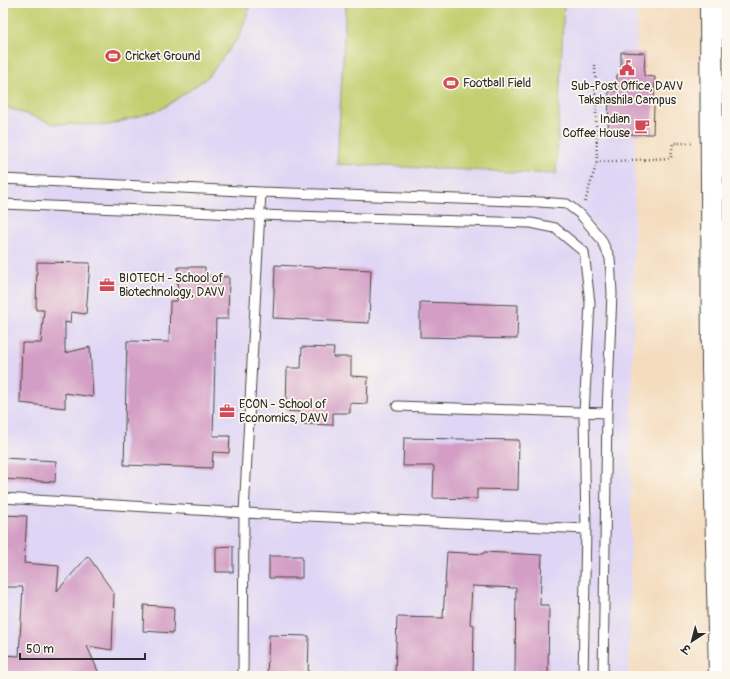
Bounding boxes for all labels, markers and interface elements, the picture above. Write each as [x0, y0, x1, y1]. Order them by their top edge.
sports icon: Cricket Ground [104, 47, 122, 65]
place label: Cricket Ground [125, 49, 201, 64]
public building icon: Sub-Post Office, DAVV Takshashila Campus [618, 59, 636, 77]
sports icon: Football Field [442, 74, 460, 92]
place label: Football Field [463, 76, 531, 91]
place label: Sub-Post Office, DAVV Takshashila Campus [571, 79, 683, 108]
place label: Indian Coffee House [563, 112, 630, 141]
cafe icon: Indian Coffee House [633, 117, 651, 135]
place label: BIOTECH - School of Biotechnology, DAVV [119, 271, 225, 300]
office icon: BIOTECH - School of Biotechnology, DAVV [98, 276, 116, 294]
place label: ECON - School of Economics, DAVV [239, 397, 328, 426]
office icon: ECON - School of Economics, DAVV [218, 402, 236, 420]
north arrow [672, 621, 712, 661]
scale bar [20, 635, 145, 661]
text: उ [678, 640, 694, 657]
text: 50 m [26, 642, 54, 657]

